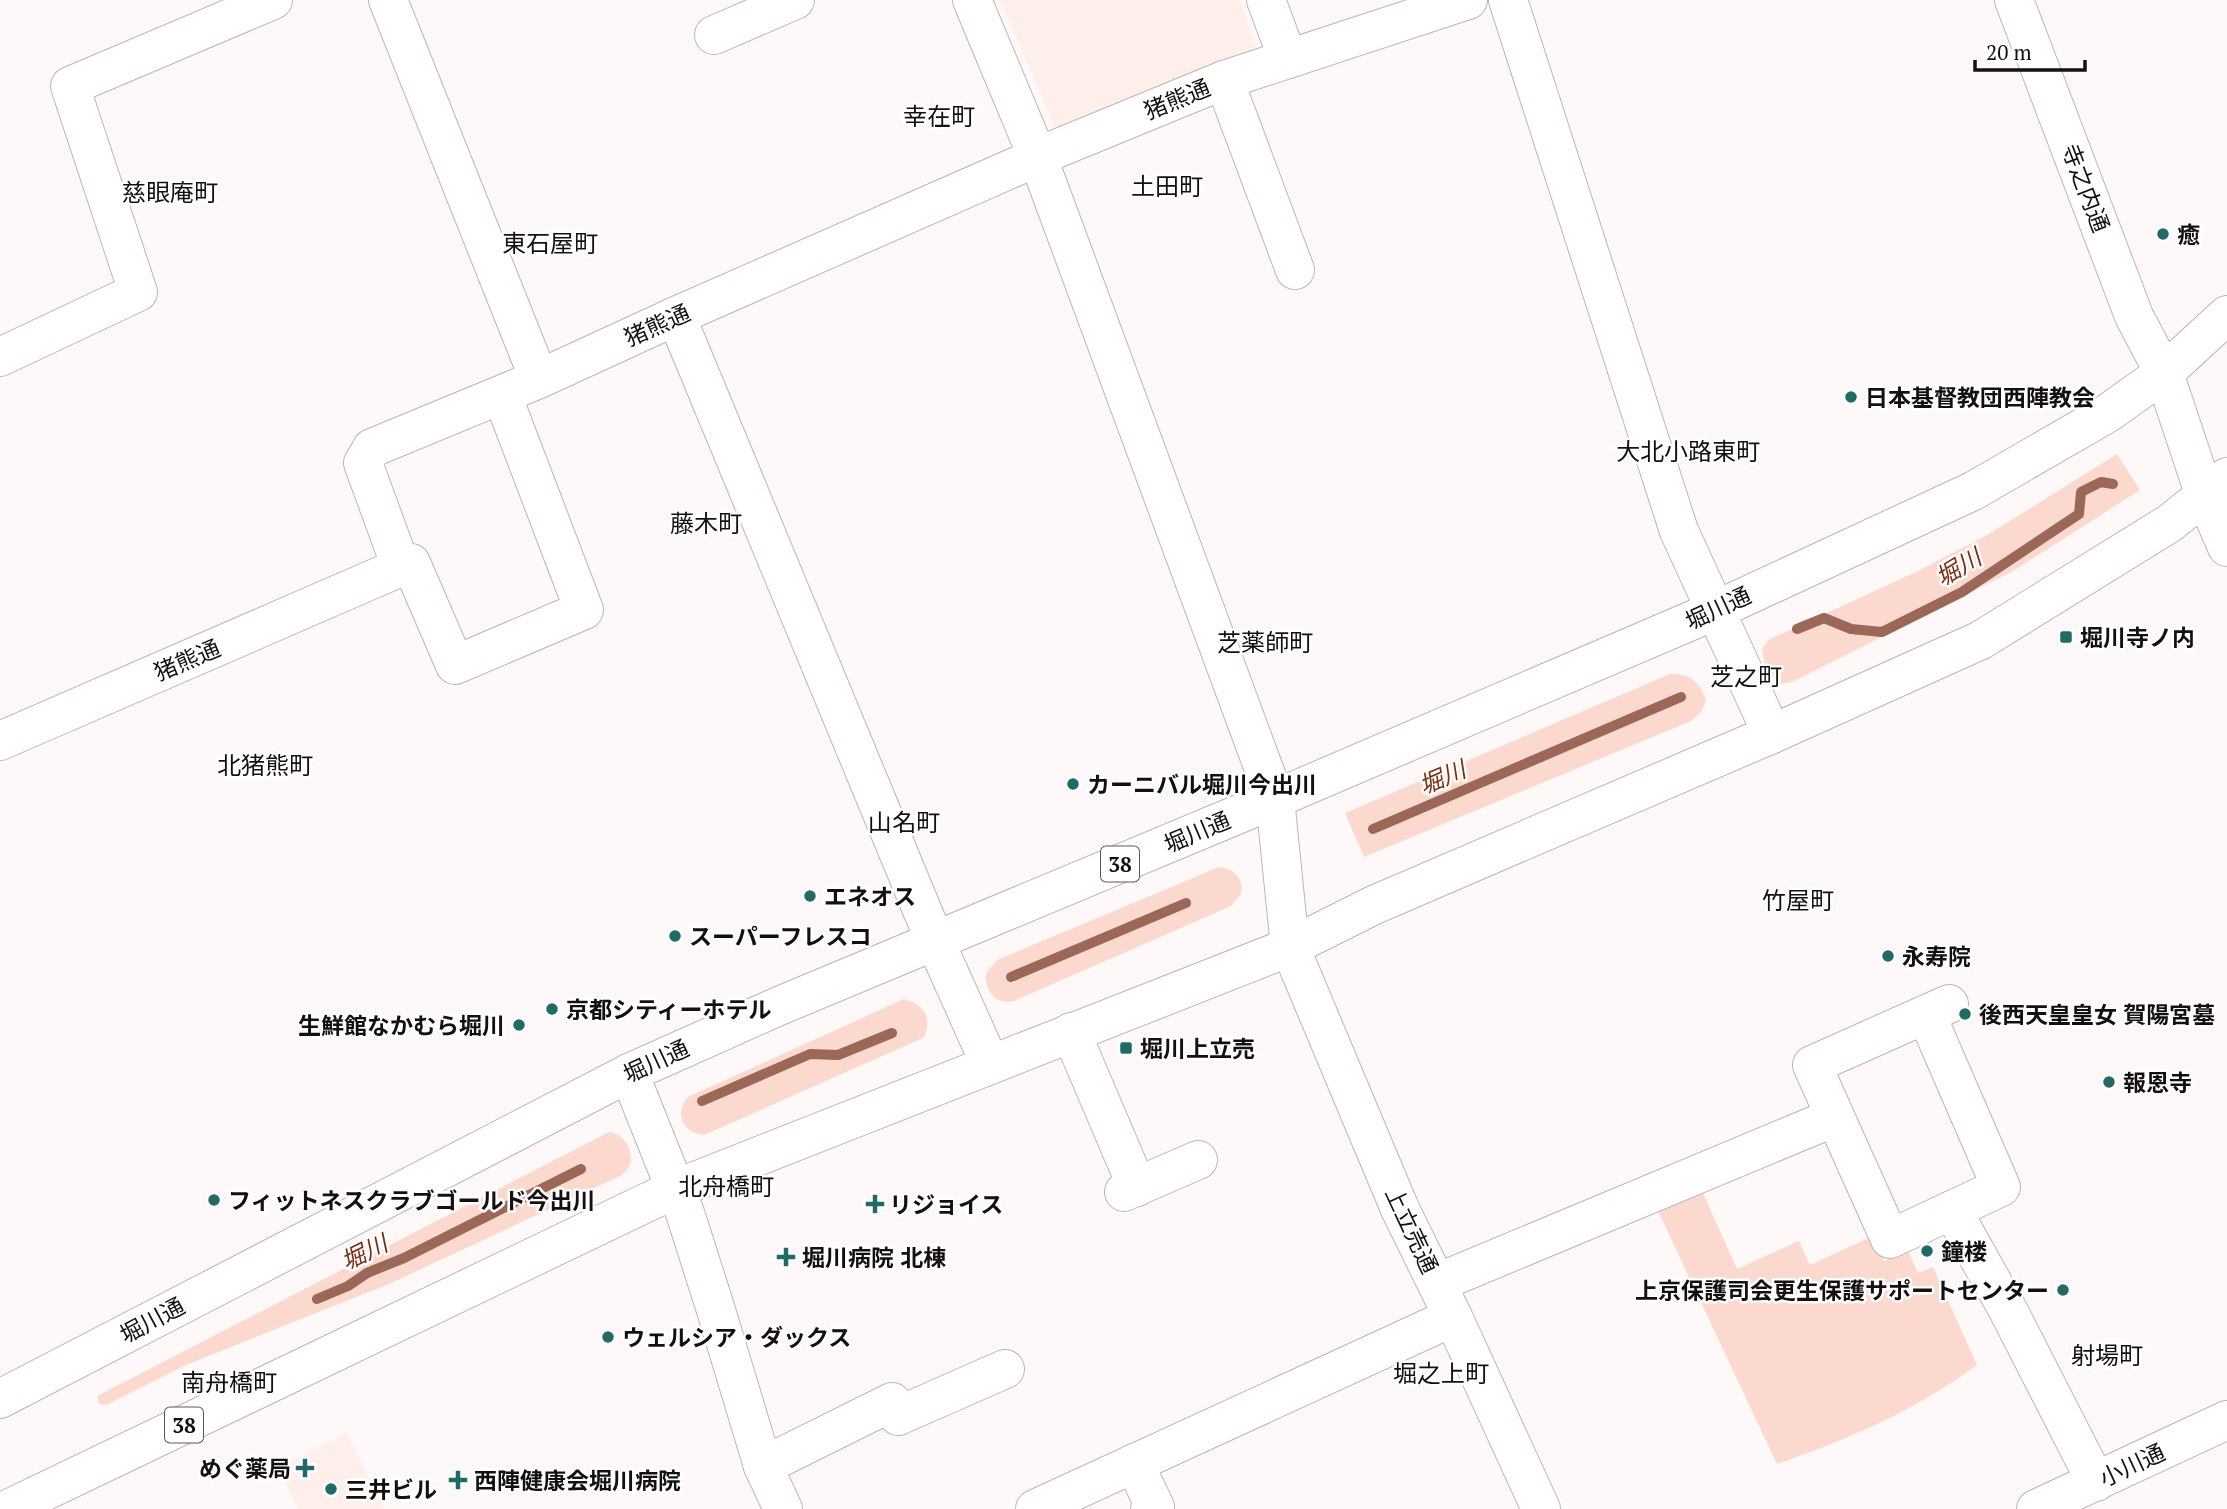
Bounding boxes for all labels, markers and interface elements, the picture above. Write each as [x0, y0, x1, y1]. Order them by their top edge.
scale bar [1975, 28, 2085, 72]
text: 20 m [1986, 38, 2032, 66]
street label: 猪熊通 [1139, 72, 1215, 126]
district label: 幸在町 [903, 100, 975, 132]
street label: 寺之内通 [2055, 140, 2117, 236]
district label: 土田町 [1131, 170, 1203, 202]
district label: 慈眼庵町 [122, 176, 218, 208]
place label: 癒 [2177, 219, 2200, 250]
marker: 癒 [2155, 226, 2171, 242]
district label: 東石屋町 [502, 227, 598, 259]
street label: 猪熊通 [619, 297, 695, 353]
place label: 日本基督教団西陣教会 [1865, 382, 2095, 413]
marker: 日本基督教団西陣教会 [1843, 389, 1859, 405]
district label: 大北小路東町 [1616, 435, 1760, 467]
district label: 藤木町 [670, 507, 742, 539]
water label: 堀川 [1929, 539, 1989, 593]
street label: 堀川通 [1680, 579, 1756, 637]
place label: 堀川寺ノ内 [2080, 622, 2195, 653]
district label: 芝薬師町 [1217, 626, 1313, 658]
marker: 堀川寺ノ内 [2058, 629, 2074, 645]
street label: 猪熊通 [149, 632, 225, 688]
district label: 芝之町 [1710, 660, 1782, 692]
district label: 北猪熊町 [217, 749, 313, 781]
water label: 堀川 [1414, 752, 1473, 801]
place label: カーニバル堀川今出川 [1087, 769, 1317, 800]
marker: カーニバル堀川今出川 [1065, 776, 1081, 792]
street label: 堀川通 [1159, 804, 1235, 860]
district label: 山名町 [868, 806, 940, 838]
road number: 38 [1101, 846, 1139, 882]
place label: エネオス [824, 881, 916, 912]
district label: 竹屋町 [1762, 884, 1834, 916]
marker: エネオス [802, 888, 818, 904]
place label: スーパーフレスコ [689, 921, 871, 952]
marker: スーパーフレスコ [667, 928, 683, 944]
place label: 永寿院 [1902, 941, 1971, 972]
marker: 永寿院 [1880, 948, 1896, 964]
place label: 京都シティーホテル [566, 994, 772, 1025]
place label: 後西天皇皇女 賀陽宮墓 [1979, 999, 2215, 1030]
marker: 京都シティーホテル [544, 1001, 560, 1017]
marker: 後西天皇皇女 賀陽宮墓 [1957, 1006, 1973, 1022]
place label: 生鮮館なかむら堀川 [298, 1010, 505, 1041]
marker: 生鮮館なかむら堀川 [511, 1017, 527, 1033]
street label: 堀川通 [618, 1032, 694, 1090]
place label: 堀川上立売 [1140, 1033, 1255, 1064]
marker: 堀川上立売 [1118, 1040, 1134, 1056]
place label: 報恩寺 [2123, 1067, 2192, 1098]
marker: 報恩寺 [2101, 1074, 2117, 1090]
district label: 北舟橋町 [678, 1170, 774, 1202]
street label: 上立売通 [1379, 1182, 1445, 1278]
place label: フィットネスクラブゴールド今出川 [228, 1185, 596, 1216]
place label: リジョイス [889, 1189, 1003, 1220]
marker: フィットネスクラブゴールド今出川 [206, 1192, 222, 1208]
marker: リジョイス [867, 1196, 883, 1212]
water label: 堀川 [335, 1226, 395, 1277]
place label: 鐘楼 [1941, 1236, 1987, 1267]
place label: 堀川病院 北棟 [802, 1242, 946, 1273]
marker: 鐘楼 [1919, 1243, 1935, 1259]
marker: 堀川病院 北棟 [776, 1247, 796, 1267]
place label: 上京保護司会更生保護サポートセンター [1635, 1275, 2049, 1306]
marker: 上京保護司会更生保護サポートセンター [2055, 1282, 2071, 1298]
street label: 堀川通 [114, 1290, 190, 1350]
place label: ウェルシア・ダックス [622, 1322, 851, 1353]
marker: ウェルシア・ダックス [600, 1329, 616, 1345]
district label: 射場町 [2071, 1339, 2143, 1371]
district label: 堀之上町 [1393, 1357, 1489, 1389]
district label: 南舟橋町 [181, 1366, 277, 1398]
road number: 38 [165, 1408, 203, 1442]
street label: 小川通 [2094, 1436, 2170, 1494]
place label: めぐ薬局 [199, 1453, 291, 1484]
marker: めぐ薬局 [297, 1460, 313, 1476]
place label: 西陣健康会堀川病院 [474, 1465, 681, 1496]
marker: 西陣健康会堀川病院 [448, 1470, 468, 1490]
place label: 三井ビル [345, 1474, 437, 1505]
marker: 三井ビル [323, 1481, 339, 1497]

